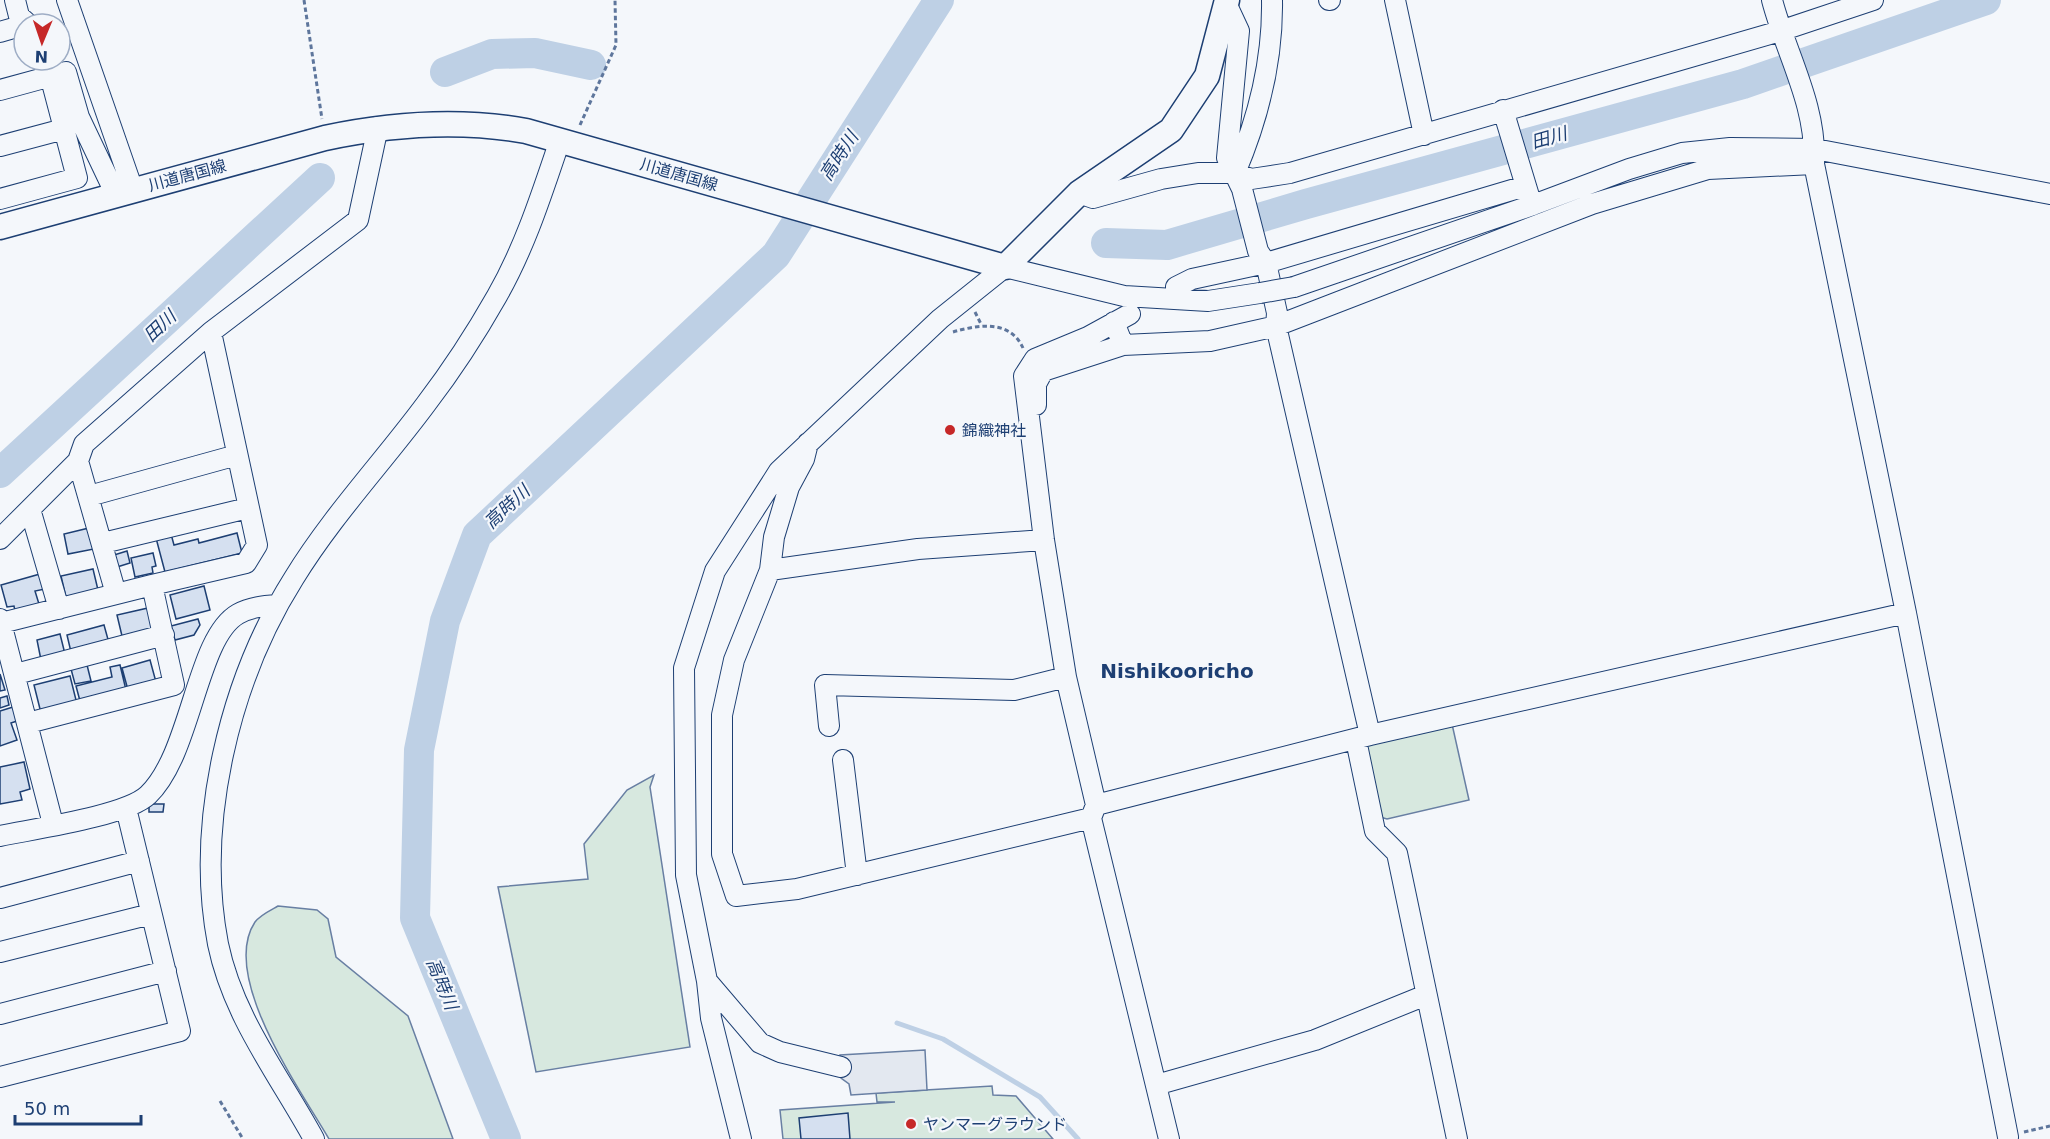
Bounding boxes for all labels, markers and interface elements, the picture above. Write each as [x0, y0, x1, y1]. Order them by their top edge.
north arrow [12, 12, 72, 72]
text: N [34, 47, 49, 66]
water label: 田川 [1529, 122, 1571, 153]
water label: 高時川 [815, 126, 863, 184]
street label: 川道唐国線 [638, 154, 720, 195]
street label: 川道唐国線 [146, 156, 228, 195]
water label: 田川 [139, 304, 181, 346]
place label: 錦織神社 [962, 421, 1026, 440]
marker: 錦織神社 [943, 423, 957, 437]
water label: 高時川 [480, 479, 535, 533]
district label: Nishikooricho [1100, 659, 1254, 683]
water label: 高時川 [423, 955, 463, 1015]
scale bar [15, 1088, 141, 1126]
text: 50 m [24, 1098, 70, 1119]
place label: ヤンマーグラウンド [923, 1115, 1067, 1134]
marker: ヤンマーグラウンド [904, 1117, 918, 1131]

